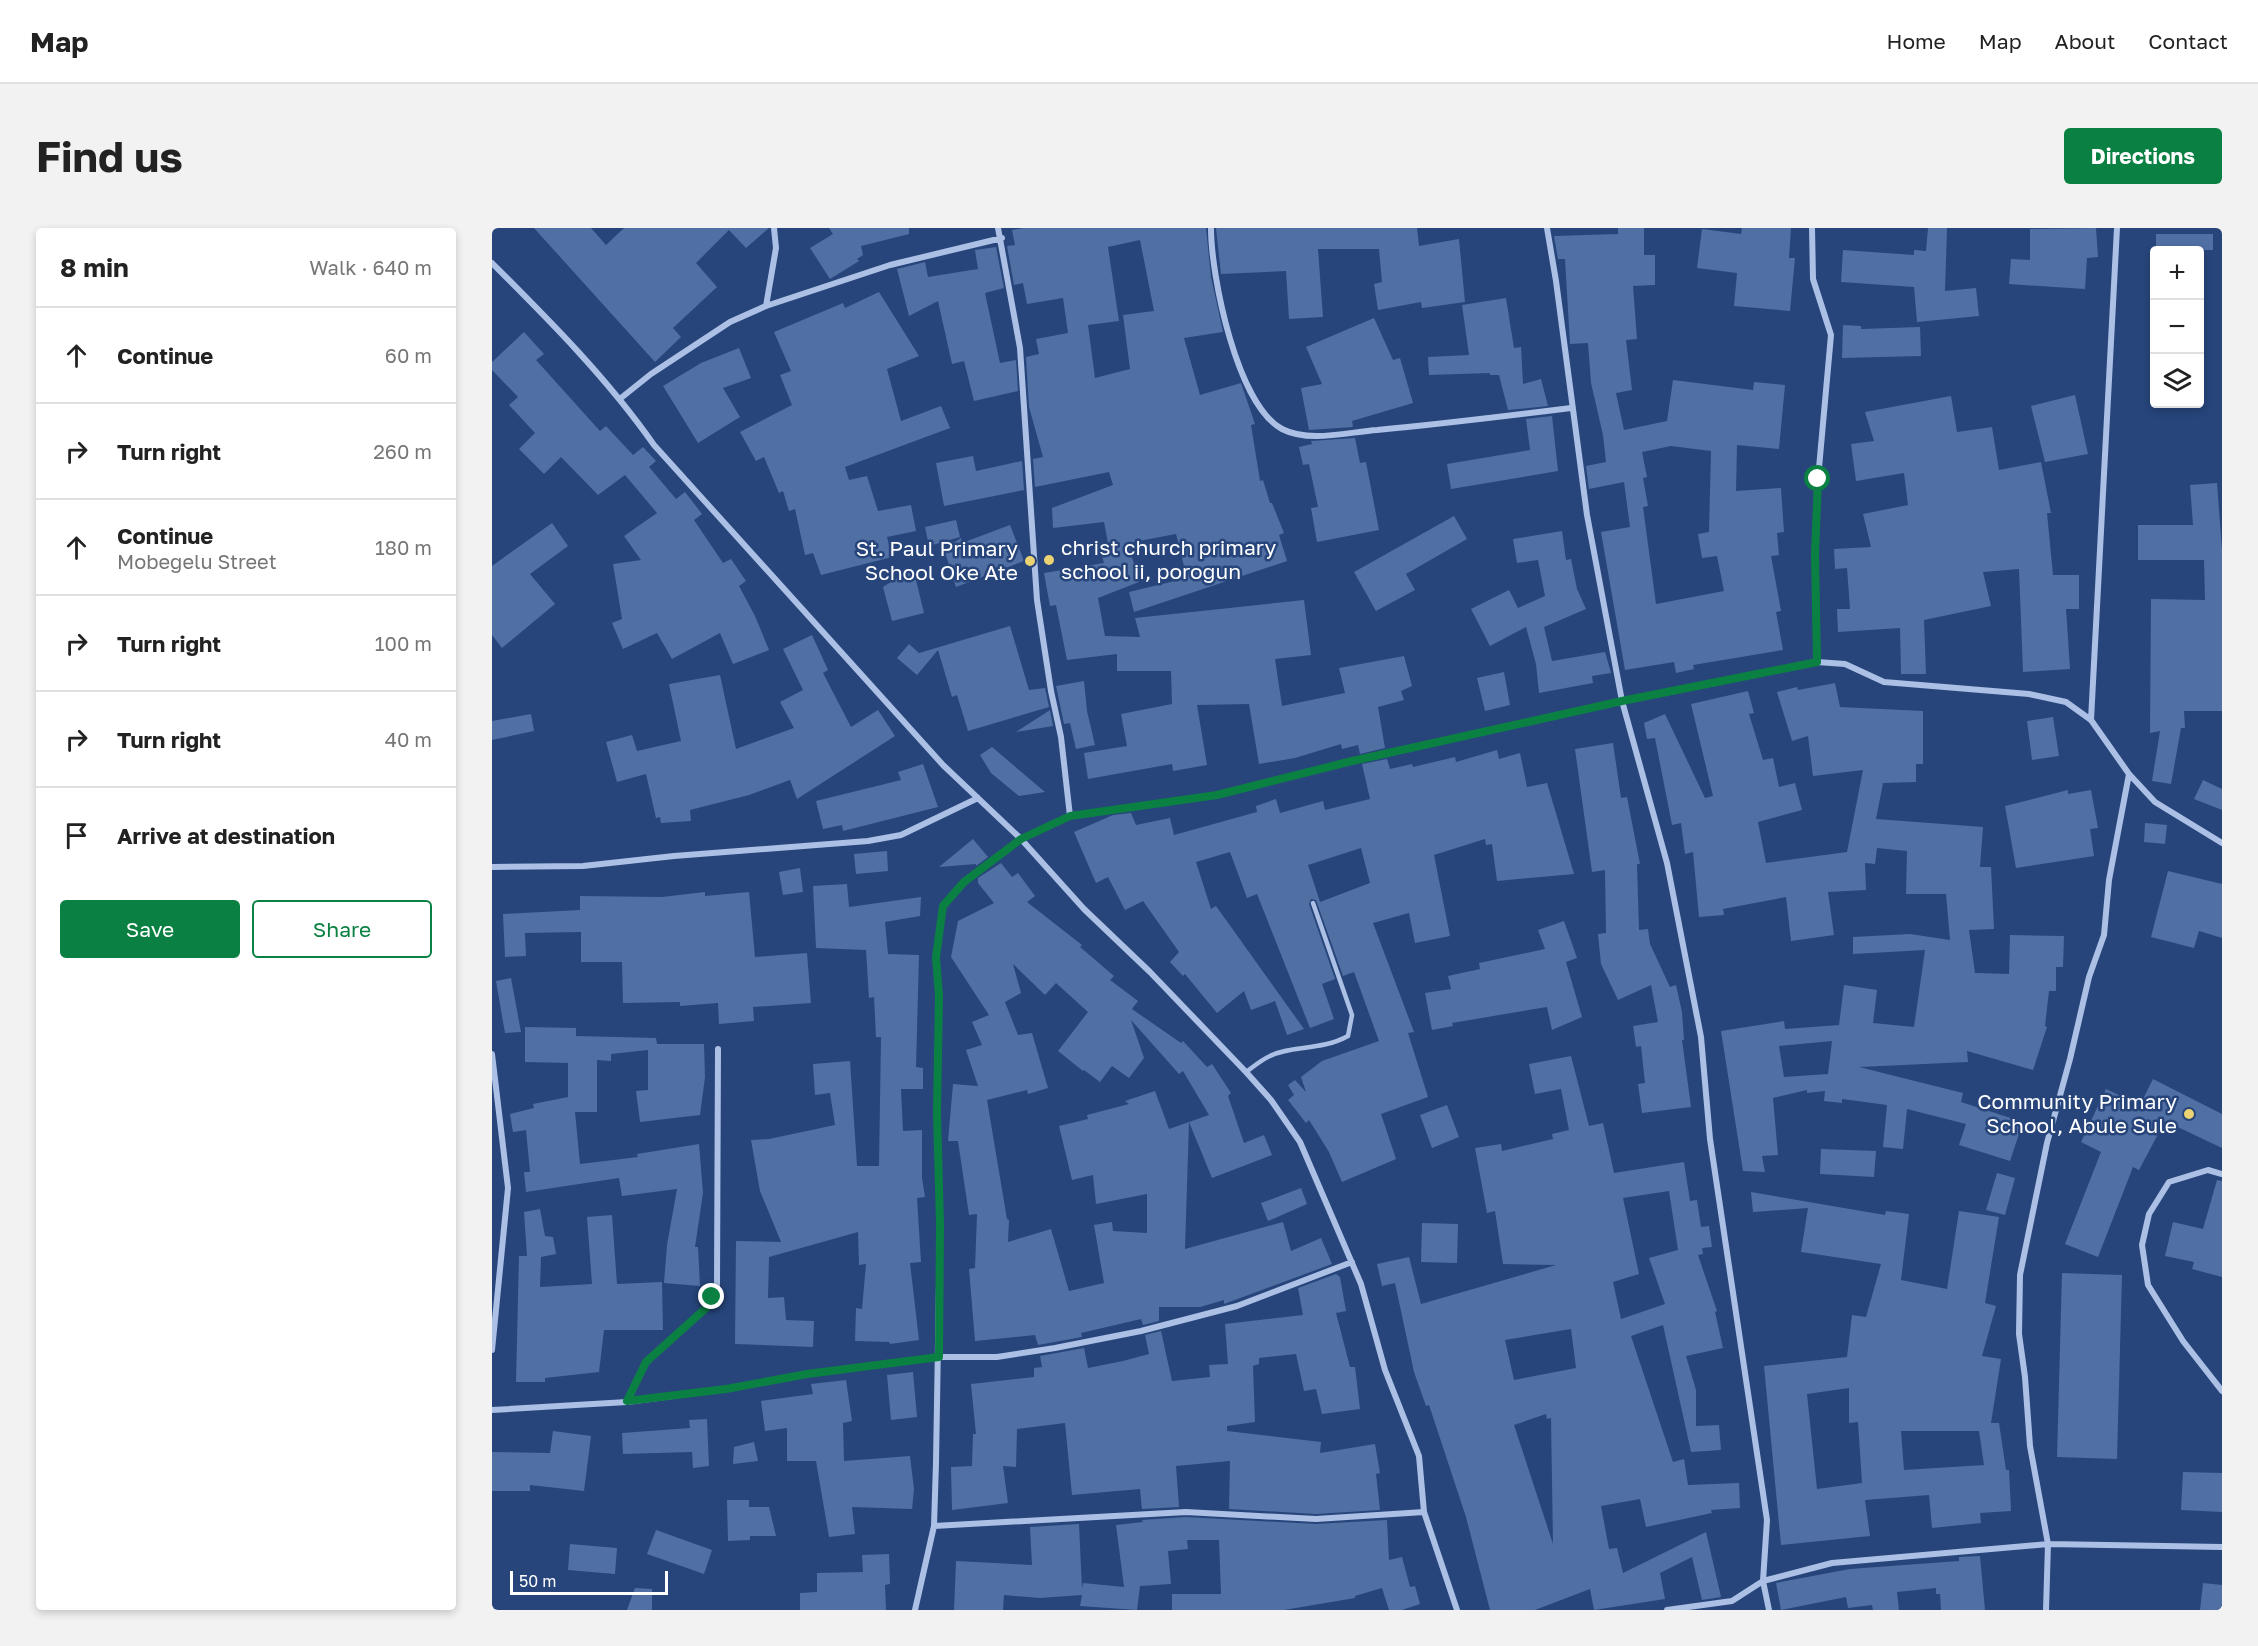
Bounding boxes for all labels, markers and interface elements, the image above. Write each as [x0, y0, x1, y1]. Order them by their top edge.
text: Map [30, 25, 88, 58]
text: Home [1886, 28, 1946, 54]
text: Map [1979, 28, 2022, 54]
text: About [2055, 28, 2115, 54]
text: Contact [2148, 28, 2228, 54]
button: Directions [2064, 128, 2222, 184]
text: Find us [36, 131, 183, 181]
map controls [2150, 246, 2204, 408]
button: + [2150, 246, 2204, 300]
text: 8 min [60, 252, 129, 283]
text: Walk · 640 m [309, 255, 432, 279]
button: − [2150, 300, 2204, 354]
icon: ahead [60, 339, 93, 372]
text: Continue [117, 342, 213, 369]
text: 60 m [385, 343, 432, 367]
button: layers [2150, 354, 2204, 408]
icon: right [60, 435, 93, 468]
text: Turn right [117, 438, 221, 465]
text: 260 m [373, 439, 432, 463]
route start [1804, 465, 1830, 491]
text: Continue [117, 522, 213, 549]
icon: ahead [60, 531, 93, 564]
place label: christ church primary school ii, porogun [1061, 534, 1277, 584]
text: 180 m [375, 535, 432, 559]
place label: St. Paul Primary School Oke Ate [856, 535, 1018, 585]
text: Mobegelu Street [117, 549, 277, 573]
marker: christ church primary school ii, porogun [1042, 553, 1056, 567]
marker: St. Paul Primary School Oke Ate [1023, 554, 1037, 568]
icon: right [60, 627, 93, 660]
text: Turn right [117, 630, 221, 657]
text: 100 m [375, 631, 432, 655]
icon: right [60, 723, 93, 756]
text: Turn right [117, 726, 221, 753]
text: 40 m [385, 727, 432, 751]
icon: arrive [60, 819, 93, 852]
text: Arrive at destination [117, 822, 335, 849]
button: Save [60, 900, 240, 958]
button: Share [252, 900, 432, 958]
place label: Community Primary School, Abule Sule [1977, 1088, 2177, 1138]
marker: Community Primary School, Abule Sule [2182, 1107, 2196, 1121]
route end [698, 1283, 724, 1309]
scale bar [510, 1568, 668, 1596]
text: 50 m [519, 1571, 556, 1591]

